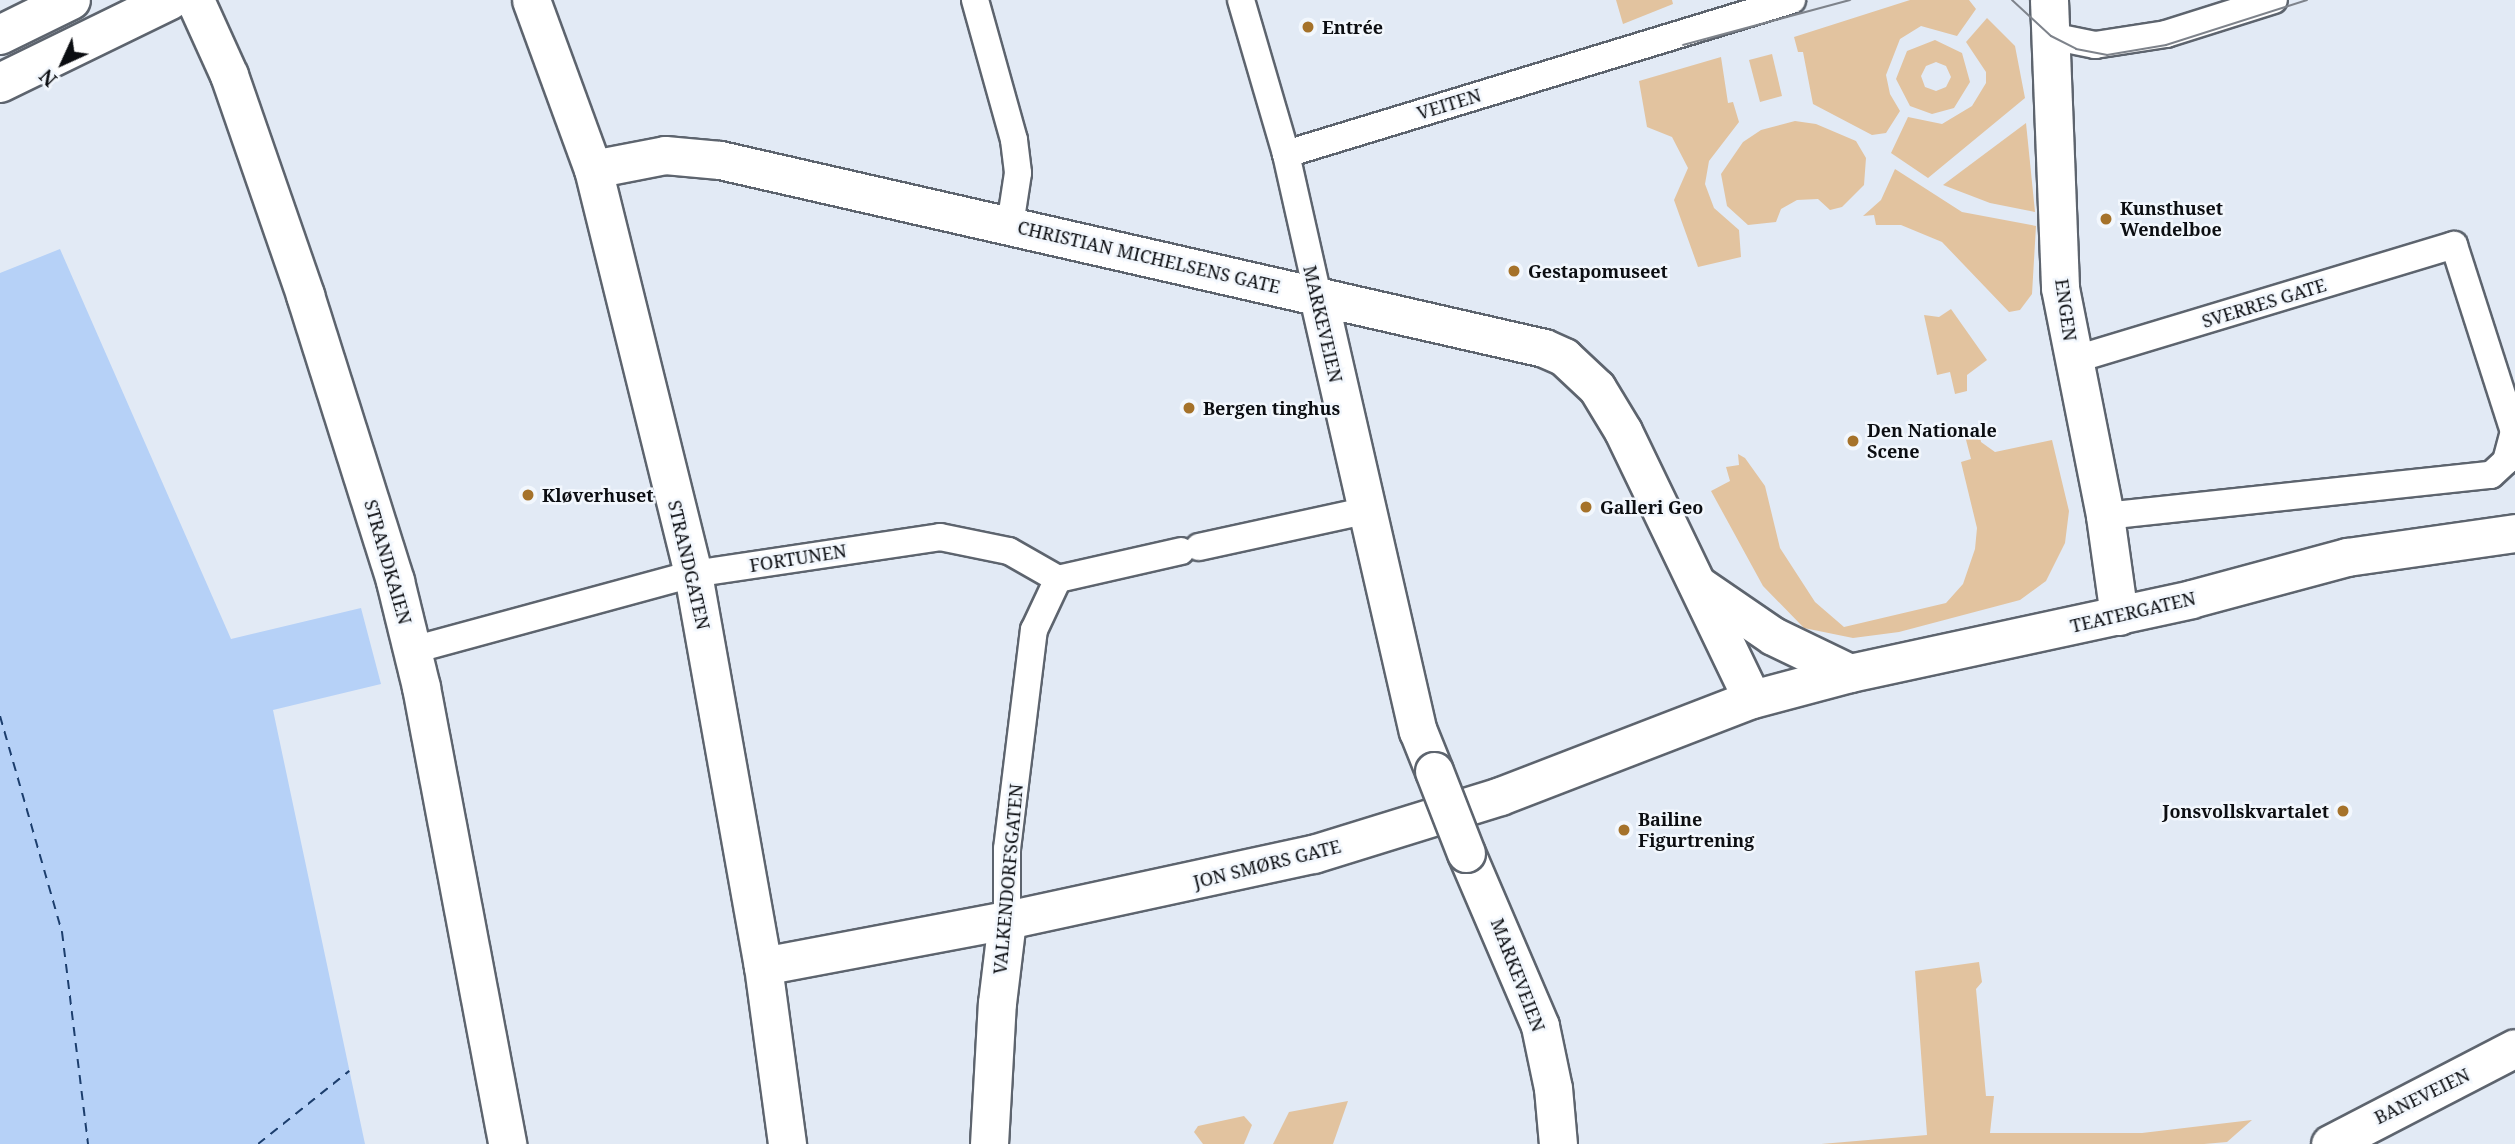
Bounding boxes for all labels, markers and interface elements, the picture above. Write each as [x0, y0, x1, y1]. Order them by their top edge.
place label: Entrée [1322, 16, 1383, 38]
marker: Entrée [1300, 19, 1316, 35]
north arrow [28, 28, 98, 98]
text: N [34, 63, 63, 92]
street label: VEITEN [1414, 84, 1484, 124]
place label: Kunsthuset Wendelboe [2120, 198, 2223, 241]
marker: Kunsthuset Wendelboe [2098, 211, 2114, 227]
street label: CHRISTIAN MICHELSENS GATE [1015, 216, 1283, 298]
place label: Gestapomuseet [1528, 260, 1668, 282]
street label: MARKEVEIEN [1299, 263, 1347, 385]
marker: Gestapomuseet [1506, 263, 1522, 279]
street label: SVERRES GATE [2199, 274, 2329, 332]
street label: ENGEN [2051, 277, 2081, 343]
place label: Bergen tinghus [1203, 397, 1340, 419]
marker: Bergen tinghus [1181, 400, 1197, 416]
place label: Den Nationale Scene [1867, 420, 1997, 462]
marker: Den Nationale Scene [1845, 433, 1861, 449]
place label: Kløverhuset [542, 484, 653, 506]
marker: Kløverhuset [520, 487, 536, 503]
place label: Galleri Geo [1600, 496, 1703, 518]
street label: STRANDKAIEN [360, 497, 416, 627]
street label: STRANDGATEN [664, 498, 714, 632]
marker: Galleri Geo [1578, 499, 1594, 515]
street label: FORTUNEN [748, 540, 848, 576]
street label: TEATERGATEN [2068, 587, 2198, 637]
street label: VALKENDORFSGATEN [989, 783, 1027, 975]
place label: Jonsvollskvartalet [2162, 800, 2329, 822]
marker: Jonsvollskvartalet [2335, 803, 2351, 819]
place label: Bailine Figurtrening [1638, 809, 1754, 852]
marker: Bailine Figurtrening [1616, 822, 1632, 838]
street label: JON SMØRS GATE [1191, 835, 1343, 893]
street label: MARKEVEIEN [1486, 915, 1550, 1035]
street label: BANEVEIEN [2371, 1064, 2473, 1128]

